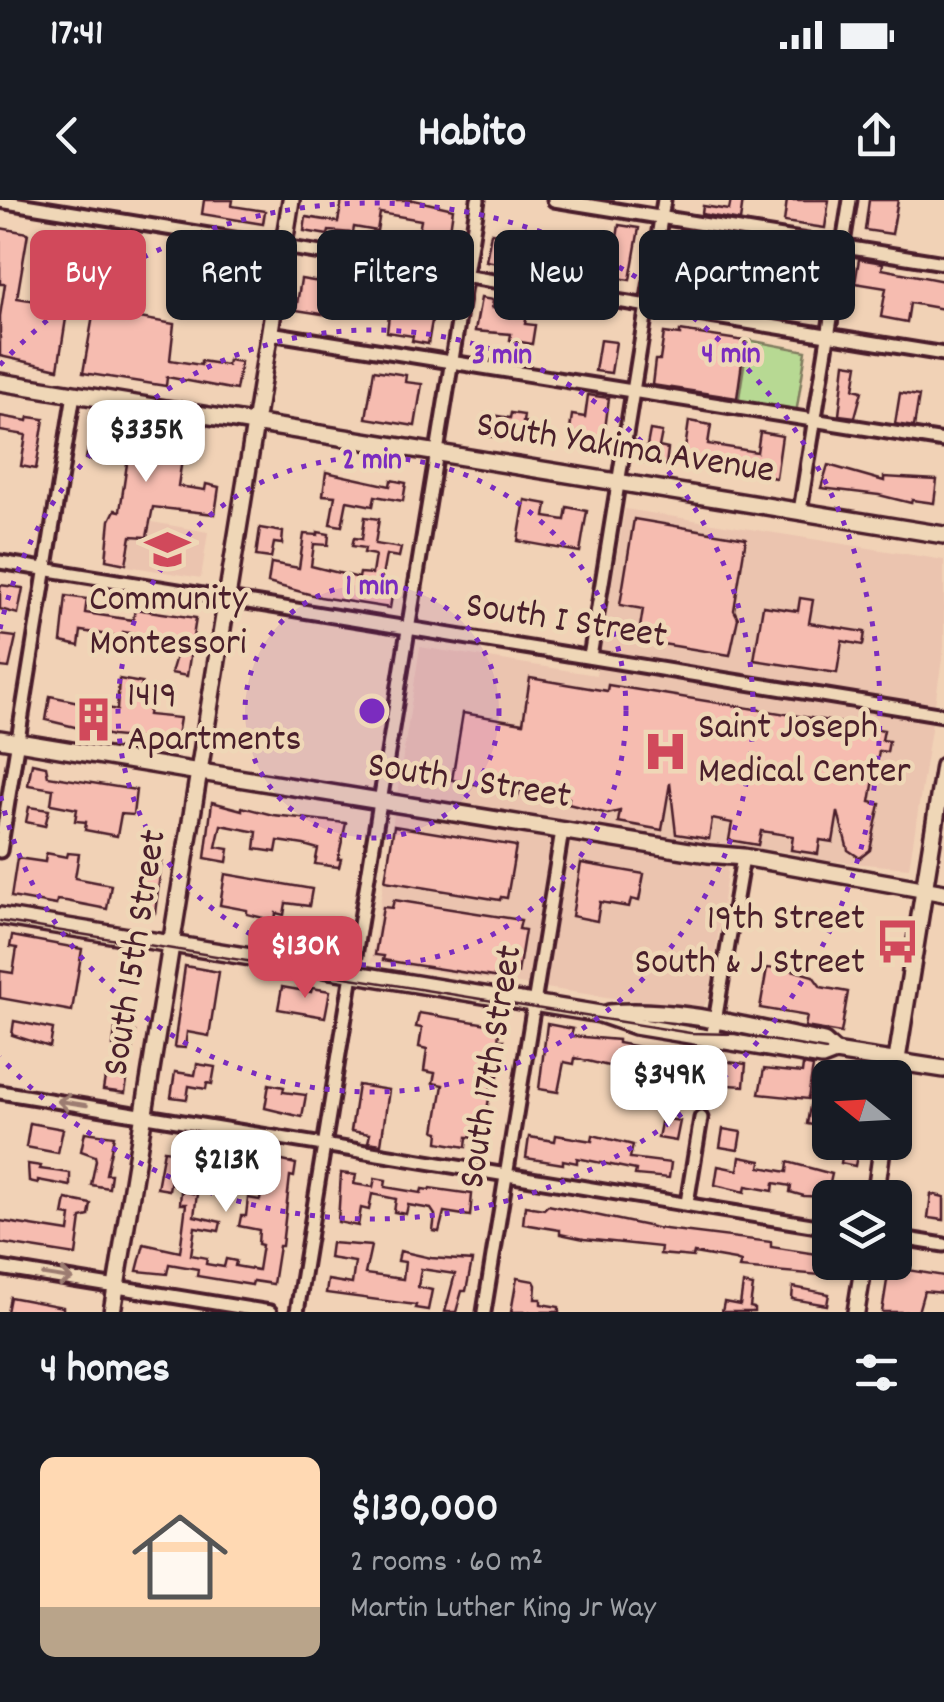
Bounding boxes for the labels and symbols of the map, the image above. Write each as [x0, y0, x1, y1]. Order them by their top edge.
text: 4 min [701, 335, 761, 378]
text: 3 min [472, 336, 532, 379]
street label: South Yakima Avenue [472, 399, 778, 501]
pin: $335K [76, 400, 216, 485]
text: 2 min [342, 441, 402, 484]
school or university icon: Community Montessori [144, 525, 192, 573]
text: 1 min [345, 567, 399, 610]
place label: Community Montessori [89, 574, 248, 673]
street label: South I Street [461, 580, 671, 666]
place label: 1419 Apartments [127, 670, 302, 769]
centre of rings [354, 693, 390, 729]
building icon: 1419 Apartments [70, 695, 118, 743]
place label: Saint Joseph Medical Center [698, 702, 911, 801]
hospital icon: Saint Joseph Medical Center [641, 727, 689, 775]
street label: South J Street [363, 740, 575, 826]
street label: South 15th Street [90, 826, 184, 1080]
place label: 19th Street South & J Street [635, 893, 865, 992]
pin: $130K [235, 916, 375, 1001]
bus stop icon: 19th Street South & J Street [874, 918, 922, 966]
street label: South 17th Street [447, 941, 539, 1193]
pin: $349K [599, 1045, 739, 1130]
north arrow [812, 1060, 912, 1160]
one-way arrow [56, 1094, 89, 1112]
pin: $213K [156, 1130, 296, 1215]
one-way arrow [41, 1269, 74, 1287]

